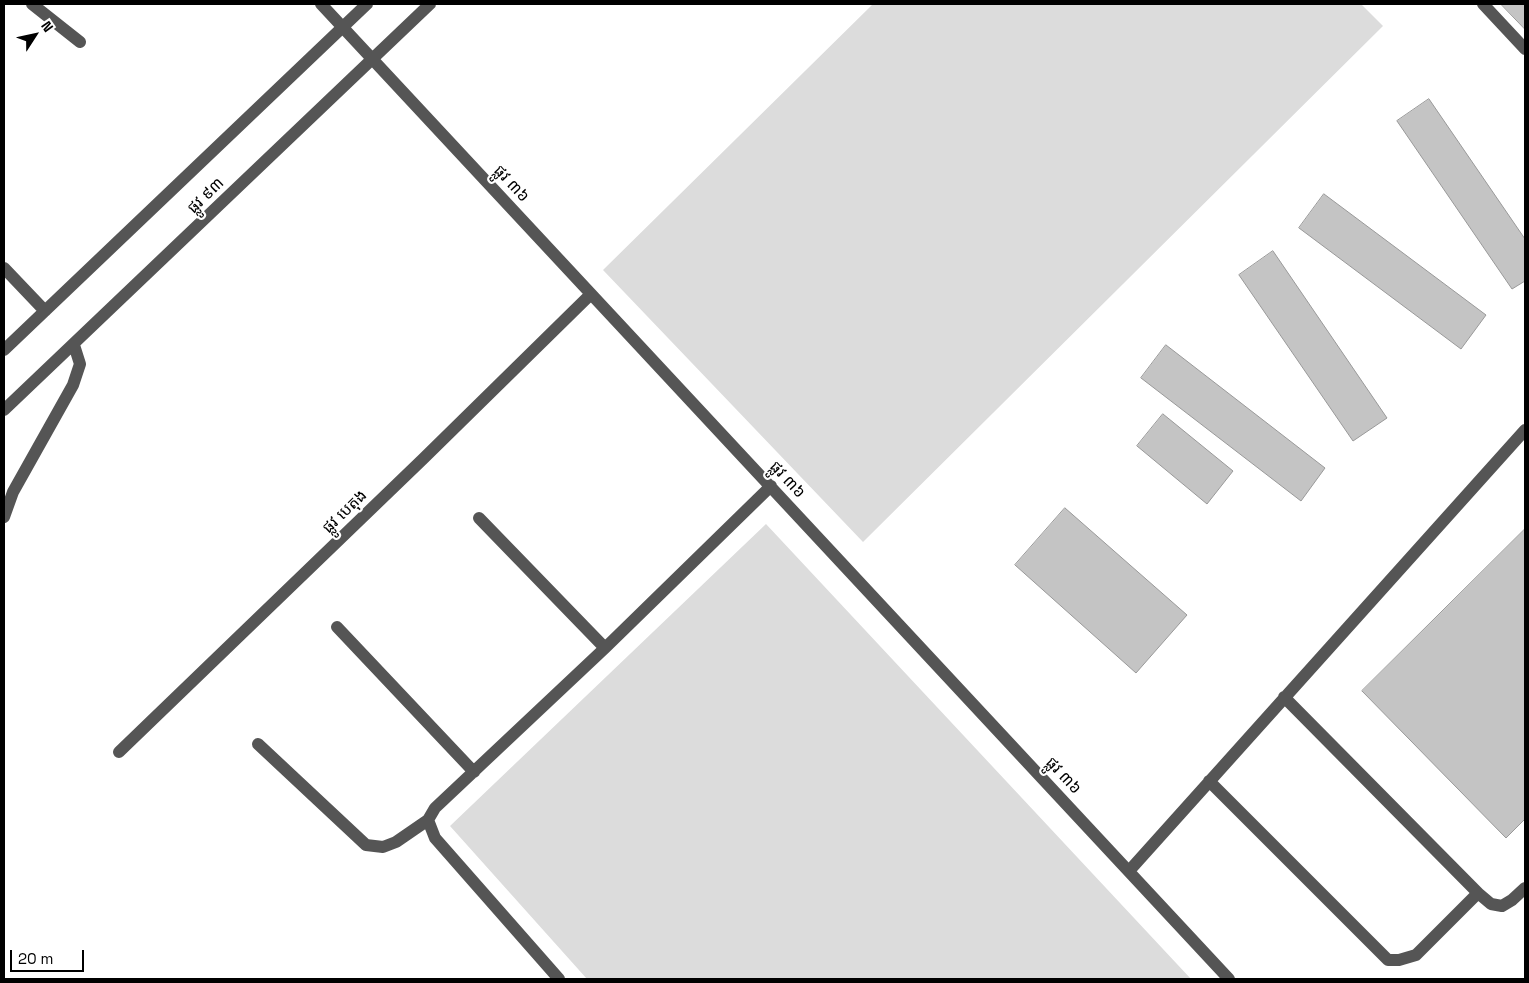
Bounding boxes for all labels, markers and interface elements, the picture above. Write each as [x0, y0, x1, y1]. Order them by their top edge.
north arrow [10, 10, 60, 60]
text: N [37, 17, 57, 35]
street label: ផ្លូវ ៣៦ [489, 162, 533, 206]
street label: ផ្លូវ ៩៣ [184, 174, 228, 218]
street label: ផ្លូវ ៣៦ [765, 458, 809, 502]
street label: ផ្លូវ បេតុង [319, 486, 371, 538]
street label: ផ្លូវ ៣៦ [1041, 754, 1085, 798]
scale bar [12, 940, 86, 972]
text: 20 m [18, 949, 53, 968]

